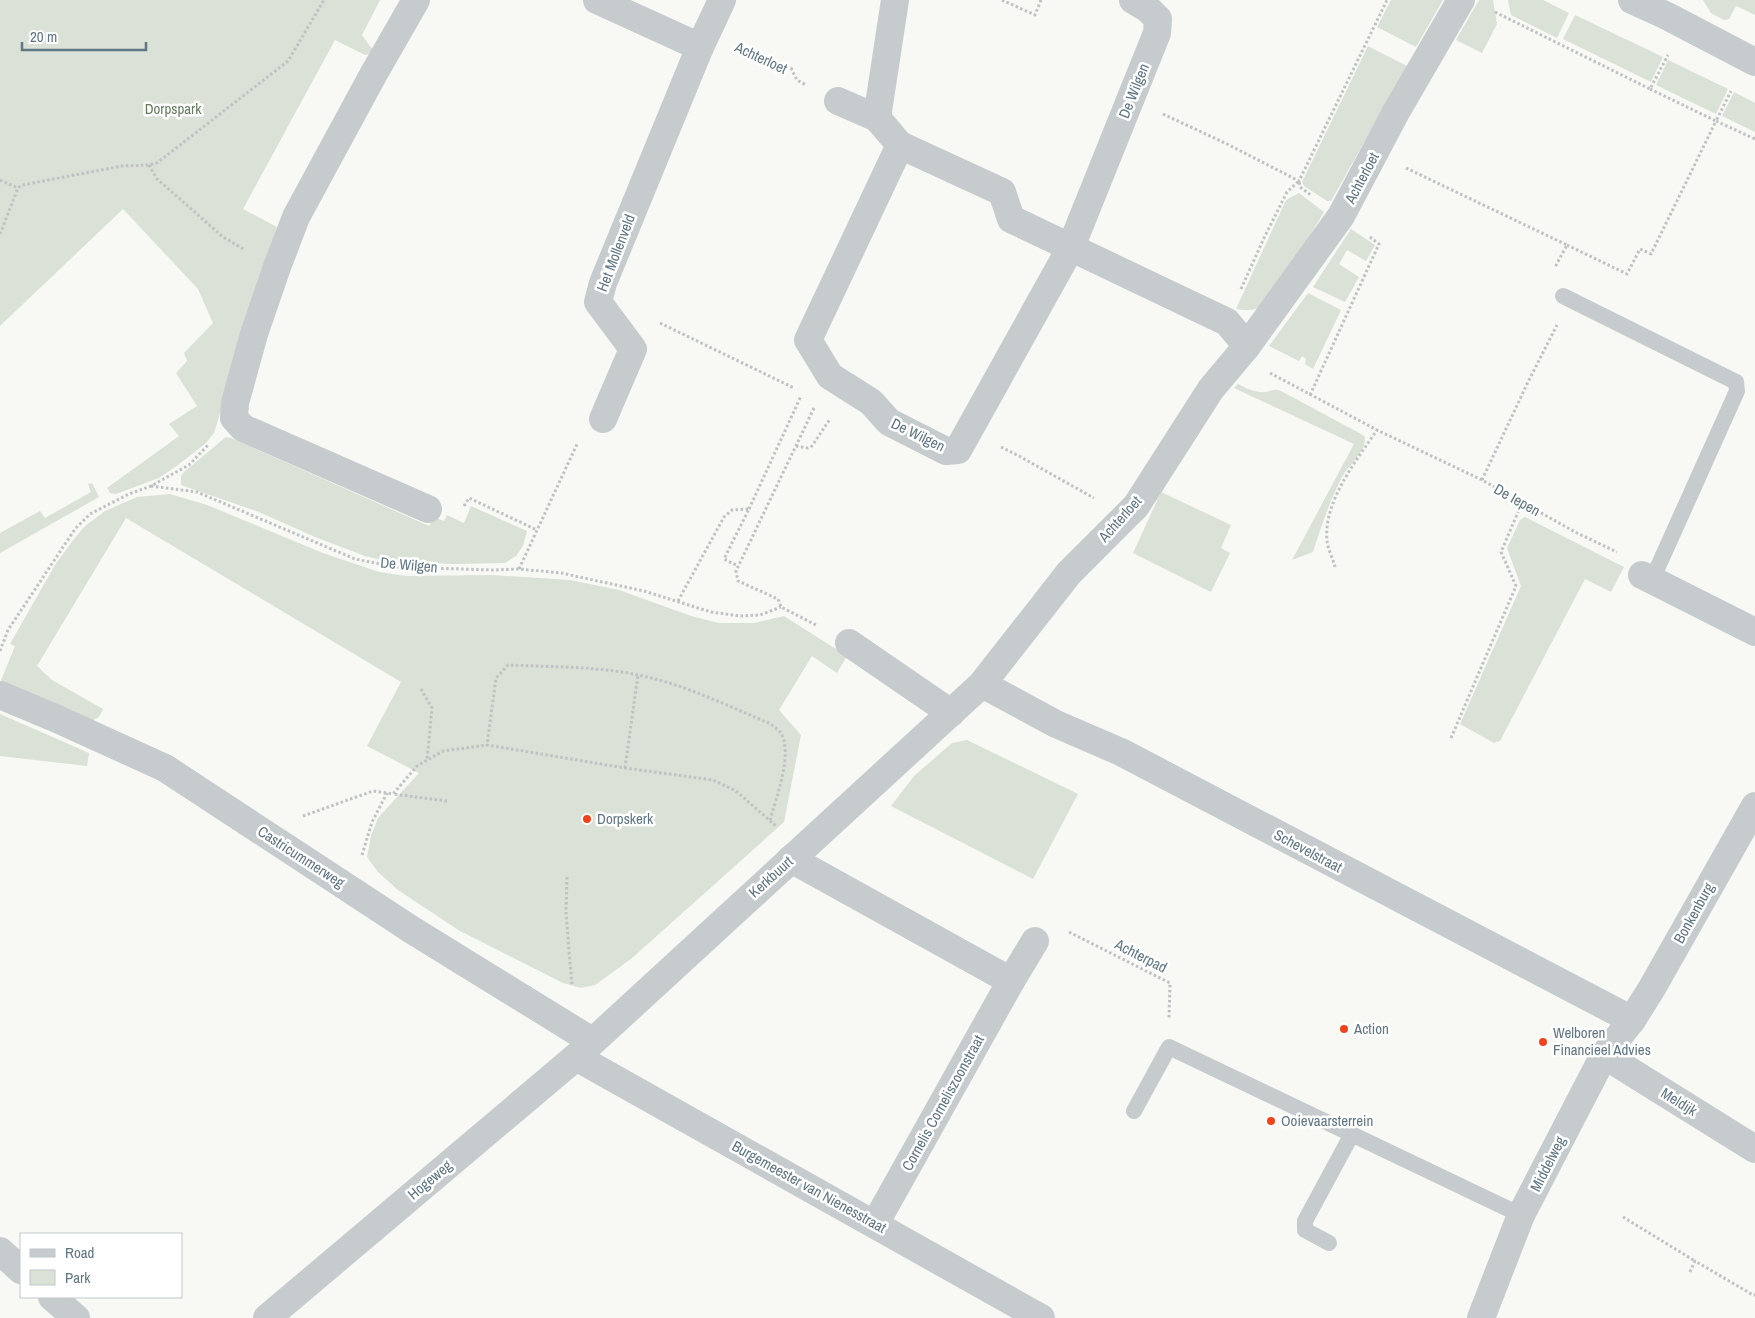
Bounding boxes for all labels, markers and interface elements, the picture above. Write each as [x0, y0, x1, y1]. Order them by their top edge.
scale bar [22, 20, 146, 52]
text: 20 m [30, 26, 57, 47]
street label: Achterloet [731, 36, 791, 79]
street label: De Wilgen [1113, 60, 1154, 121]
park label: Dorpspark [145, 98, 202, 119]
street label: Achterloet [1339, 148, 1384, 208]
street label: Het Mollenveld [591, 211, 640, 295]
street label: De Wilgen [888, 413, 949, 457]
street label: De Iepen [1490, 478, 1544, 521]
street label: Achterloet [1093, 491, 1146, 547]
street label: De Wilgen [380, 552, 439, 577]
place label: Dorpskerk [597, 808, 654, 829]
marker: Dorpskerk [581, 813, 593, 825]
street label: Castricummerweg [254, 821, 349, 893]
street label: Schevelstraat [1270, 824, 1347, 878]
street label: Kerkbuurt [744, 851, 798, 902]
street label: Bonkenburg [1668, 879, 1719, 947]
street label: Achterpad [1111, 933, 1171, 978]
place label: Action [1353, 1018, 1389, 1039]
place label: Welboren Financieel Advies [1553, 1022, 1651, 1060]
marker: Action [1338, 1023, 1350, 1035]
street label: Cornelis Corneliszoonstraat [896, 1030, 989, 1175]
marker: Welboren Financieel Advies [1537, 1036, 1549, 1048]
street label: Meldijk [1657, 1082, 1702, 1121]
place label: Ooievaarsterrein [1281, 1110, 1373, 1131]
marker: Ooievaarsterrein [1265, 1115, 1277, 1127]
street label: Middelweg [1525, 1132, 1570, 1195]
street label: Burgemeester van Nienesstraat [728, 1135, 891, 1238]
street label: Hogeweg [403, 1155, 456, 1204]
legend [20, 1233, 182, 1298]
text: Road [65, 1242, 94, 1263]
text: Park [65, 1267, 91, 1288]

